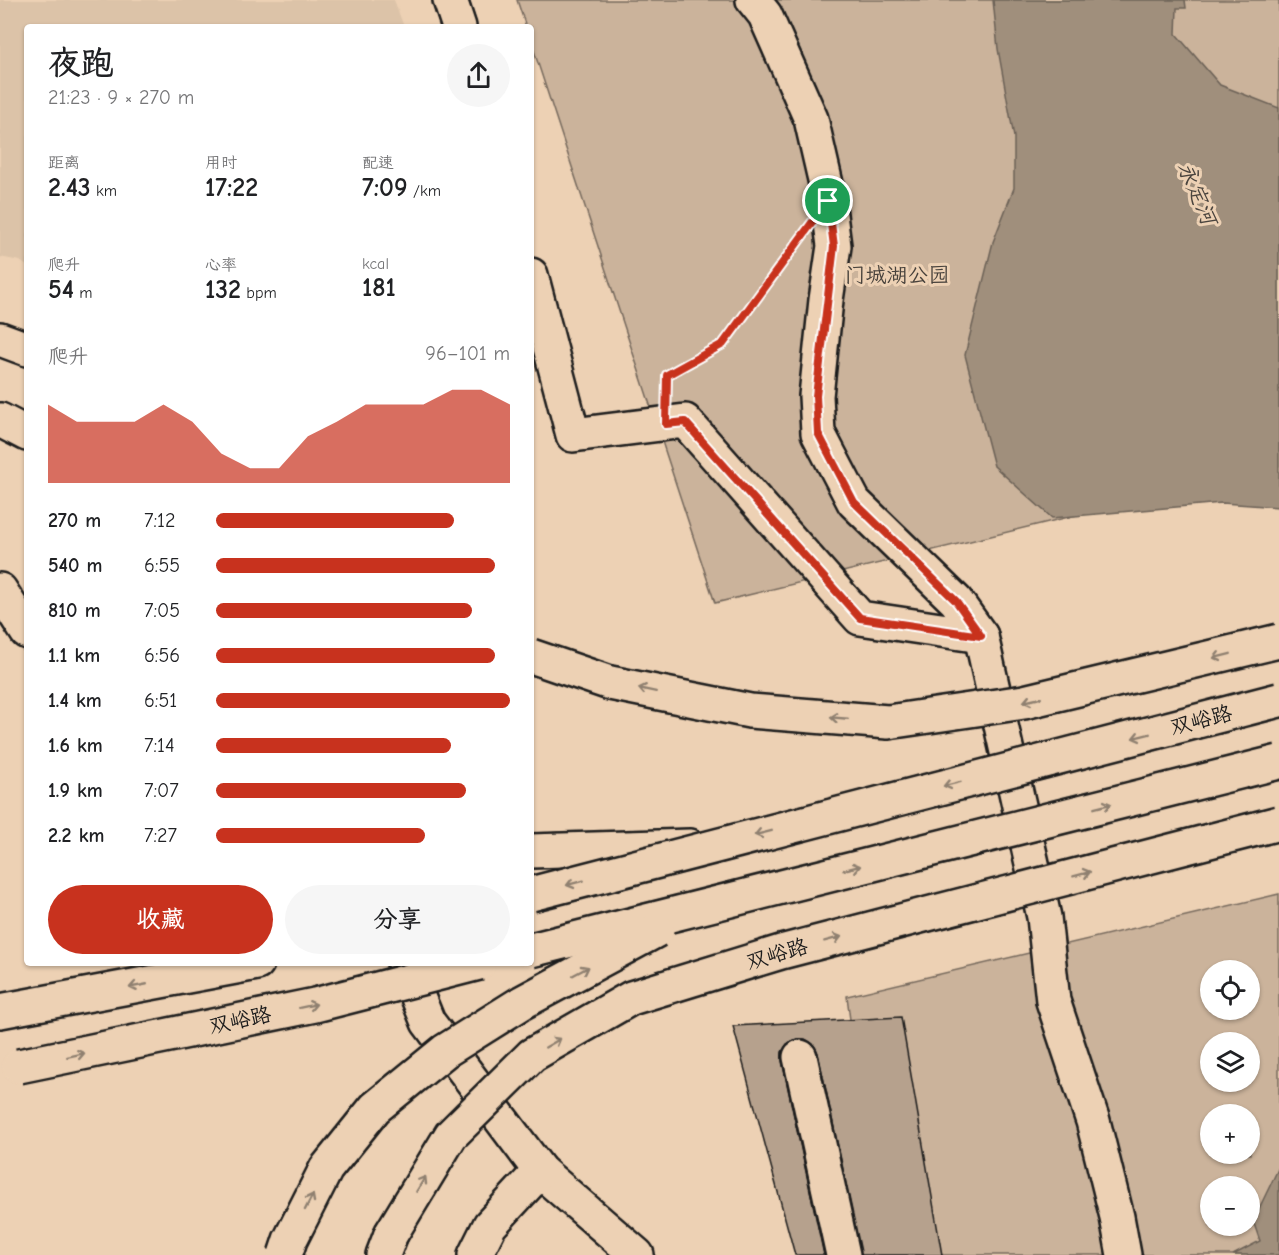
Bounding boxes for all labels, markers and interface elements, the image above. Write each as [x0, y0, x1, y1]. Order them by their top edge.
text: 夜跑 [48, 44, 114, 82]
button: share [447, 44, 510, 107]
text: 21:23 · 9 × 270 m [48, 86, 194, 109]
text: 距离 [48, 154, 80, 172]
text: 用时 [205, 154, 237, 172]
text: 配速 [362, 154, 394, 172]
water label: 永定河 [1172, 158, 1223, 232]
text: 2.43 [48, 173, 91, 203]
text: 17:22 [205, 173, 258, 203]
text: 7:09 [362, 173, 408, 203]
pin [802, 175, 853, 226]
text: km [91, 182, 117, 200]
text: /km [408, 182, 441, 200]
icon: arrive [811, 184, 844, 217]
text: kcal [362, 255, 389, 273]
text: 爬升 [48, 256, 80, 274]
text: 心率 [205, 256, 237, 274]
park label: 门城湖公园 [845, 263, 950, 287]
text: 181 [362, 273, 396, 303]
text: 54 [48, 275, 74, 305]
text: 132 [205, 275, 241, 305]
text: m [74, 284, 93, 302]
text: bpm [241, 284, 277, 302]
text: 96–101 m [425, 342, 510, 365]
text: 爬升 [48, 345, 88, 368]
text: 270 m [48, 509, 101, 532]
text: 7:12 [144, 509, 175, 532]
text: 540 m [48, 554, 102, 577]
text: 6:55 [144, 554, 180, 577]
text: 810 m [48, 599, 101, 622]
text: 7:05 [144, 599, 180, 622]
text: 1.1 km [48, 644, 100, 667]
text: 6:56 [144, 644, 180, 667]
one-way arrow [1213, 650, 1232, 662]
one-way arrow [637, 684, 657, 695]
text: 1.4 km [48, 689, 102, 712]
text: 6:51 [144, 689, 177, 712]
one-way arrow [1023, 695, 1043, 706]
street label: 双峪路 [1168, 701, 1234, 739]
one-way arrow [830, 713, 850, 724]
one-way arrow [1132, 730, 1151, 742]
text: 1.6 km [48, 734, 103, 757]
text: 7:14 [144, 734, 175, 757]
text: 1.9 km [48, 779, 103, 802]
text: 7:07 [144, 779, 179, 802]
one-way arrow [943, 779, 962, 791]
one-way arrow [1093, 800, 1112, 811]
text: 2.2 km [48, 824, 104, 847]
text: 7:27 [144, 824, 177, 847]
one-way arrow [754, 828, 773, 839]
one-way arrow [843, 862, 862, 874]
one-way arrow [1072, 868, 1091, 879]
one-way arrow [566, 877, 585, 889]
button: 收藏 [48, 885, 273, 954]
button: 分享 [285, 885, 510, 954]
one-way arrow [823, 932, 842, 944]
street label: 双峪路 [743, 934, 811, 974]
map controls [1200, 960, 1260, 1236]
button: locate [1200, 960, 1260, 1020]
one-way arrow [571, 965, 589, 976]
one-way arrow [129, 981, 148, 992]
one-way arrow [298, 1000, 318, 1011]
street label: 双峪路 [207, 1002, 273, 1038]
button: layers [1200, 1032, 1260, 1092]
one-way arrow [544, 1037, 561, 1049]
one-way arrow [67, 1048, 86, 1060]
button: + [1200, 1104, 1260, 1164]
one-way arrow [416, 1176, 428, 1193]
button: − [1200, 1176, 1260, 1236]
one-way arrow [304, 1193, 315, 1211]

